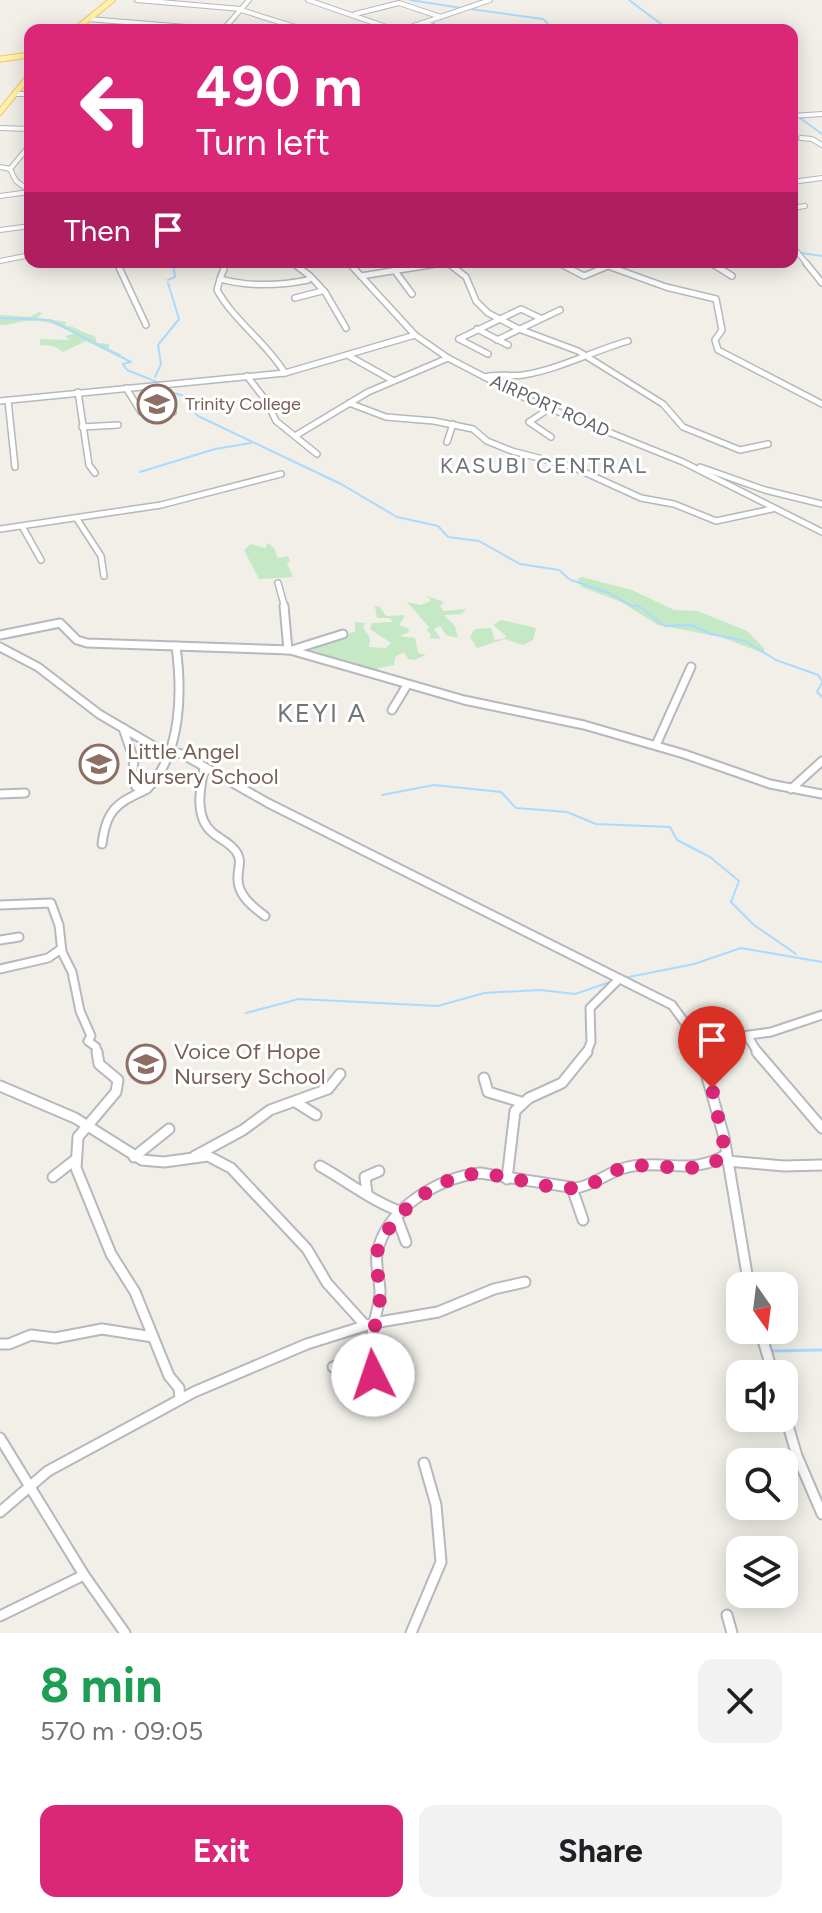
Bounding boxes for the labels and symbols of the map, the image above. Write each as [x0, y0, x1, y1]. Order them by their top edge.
street label: AIRPORT ROAD [487, 370, 613, 442]
school or university icon: Trinity College [136, 383, 178, 425]
place label: Trinity College [185, 393, 301, 415]
district label: KASUBI CENTRAL [440, 452, 648, 479]
district label: KEYI A [277, 697, 367, 729]
place label: Little Angel Nursery School [127, 738, 279, 790]
school or university icon: Little Angel Nursery School [78, 743, 120, 785]
pin [678, 1006, 746, 1088]
place label: Voice Of Hope Nursery School [174, 1038, 326, 1090]
school or university icon: Voice Of Hope Nursery School [125, 1043, 167, 1085]
north arrow [726, 1272, 798, 1344]
position arrow [331, 1333, 415, 1417]

